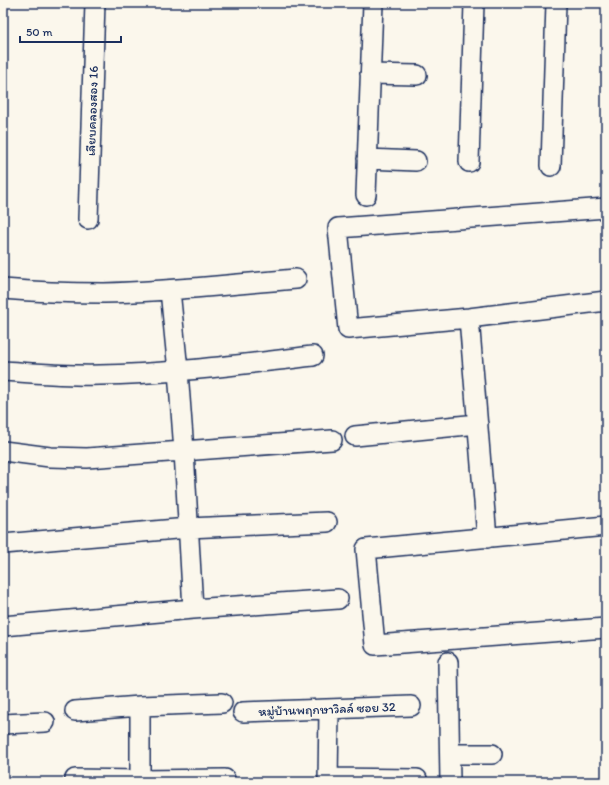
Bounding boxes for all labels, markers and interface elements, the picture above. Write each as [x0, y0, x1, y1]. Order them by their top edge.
scale bar [20, 18, 121, 44]
text: 50 m [26, 25, 52, 39]
street label: เลียบคลองสอง 16 [83, 65, 101, 156]
street label: หมู่บ้านพฤกษาวิลล์ ซอย 32 [258, 699, 396, 720]

